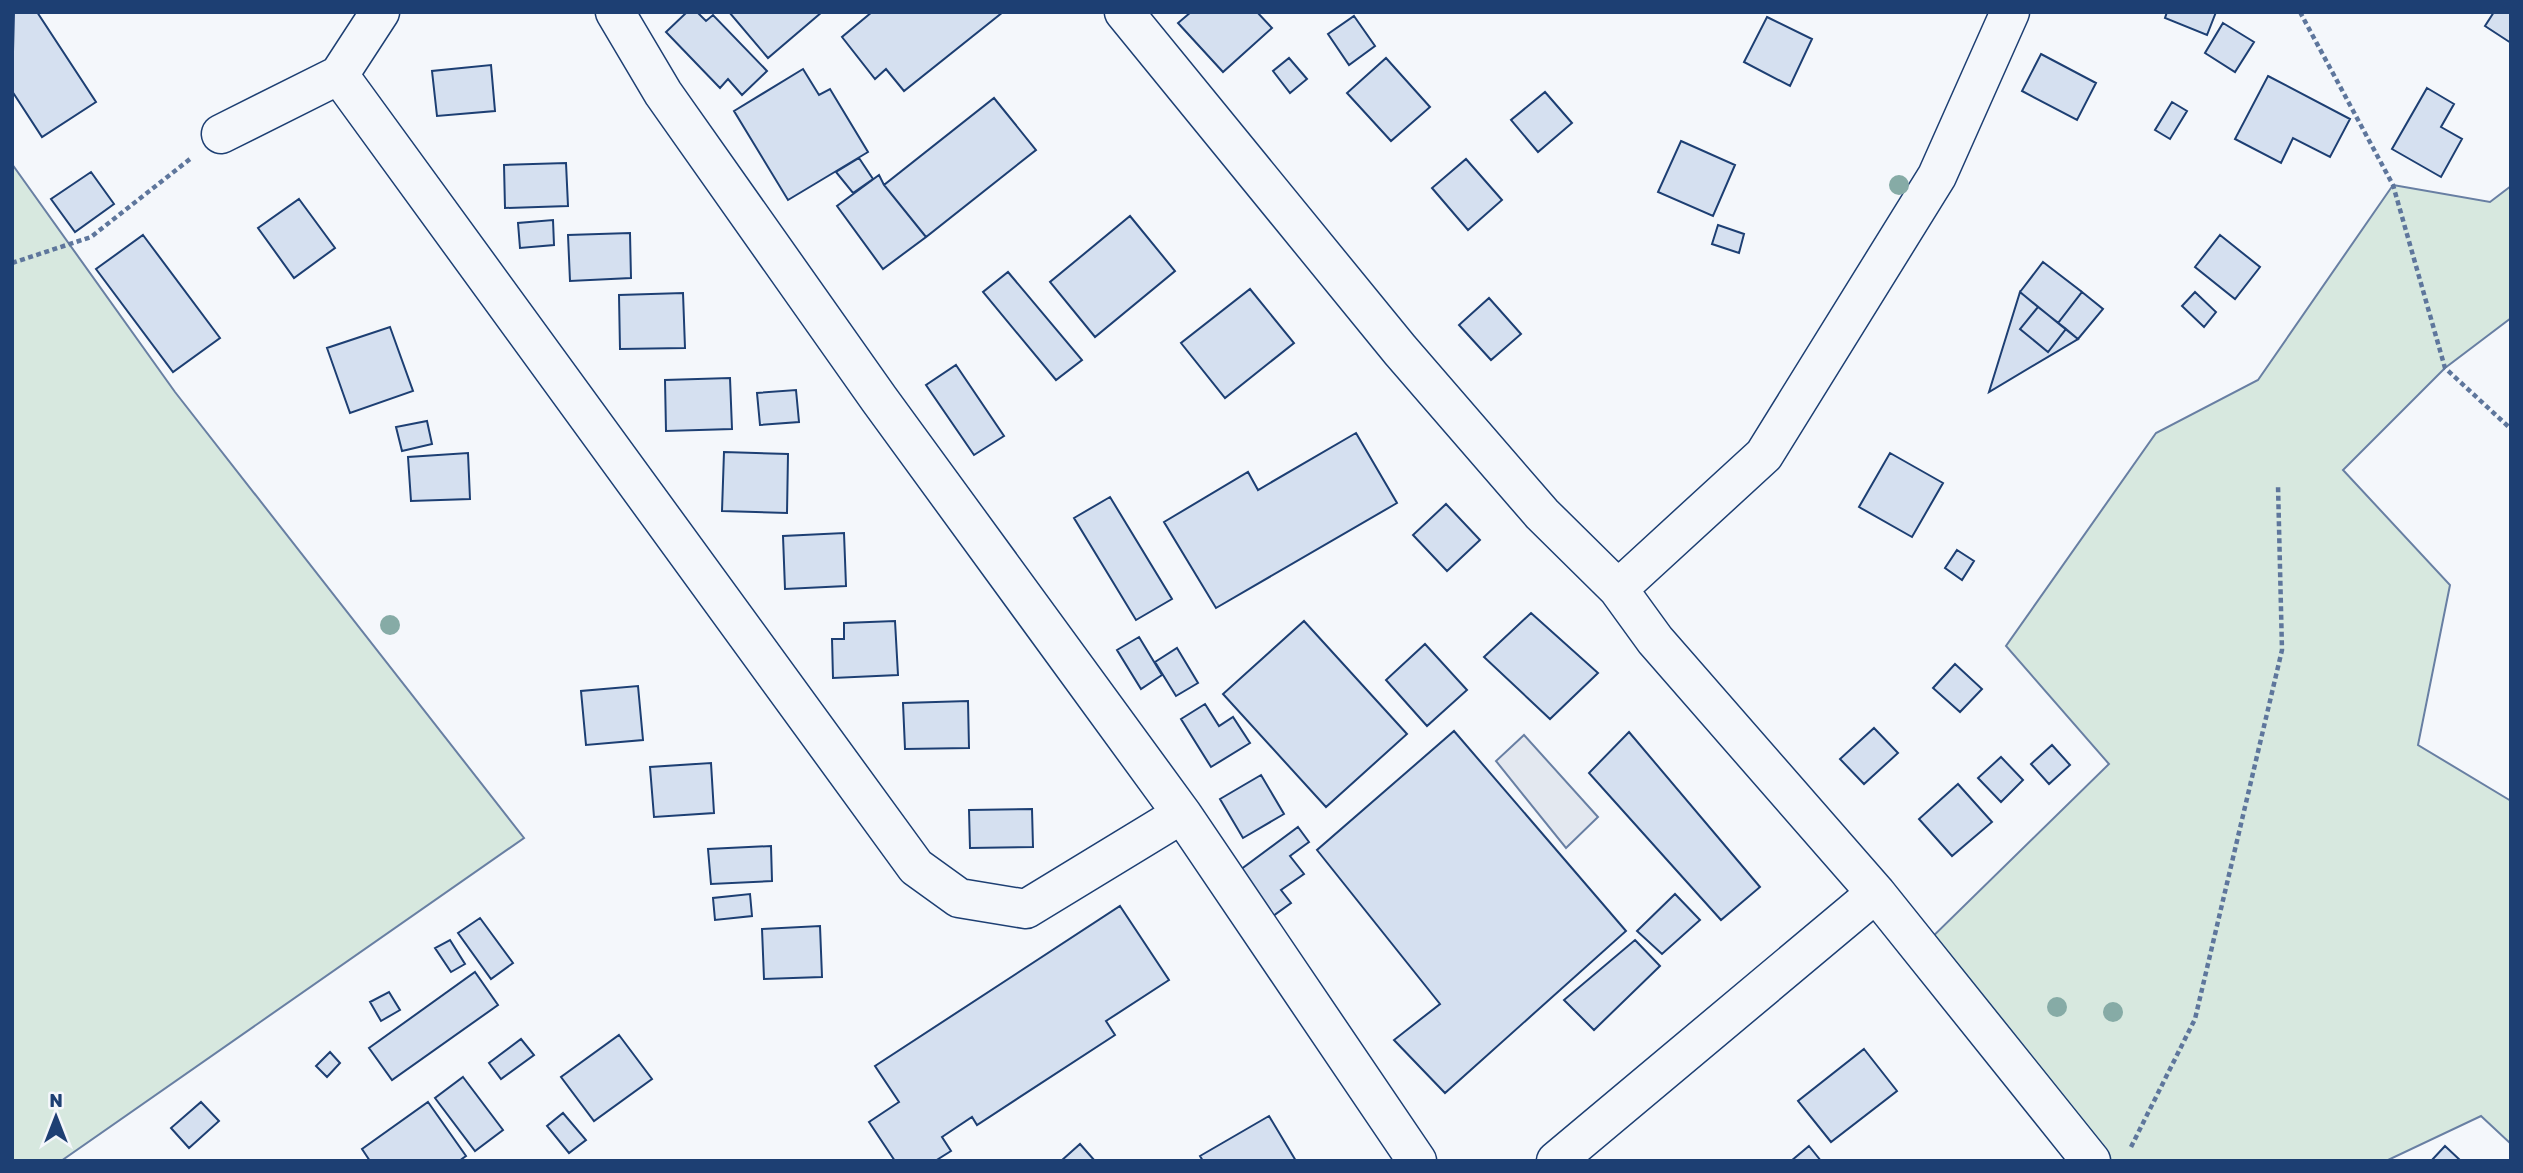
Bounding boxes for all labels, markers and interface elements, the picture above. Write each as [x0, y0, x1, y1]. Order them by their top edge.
north arrow [21, 1082, 91, 1152]
text: N [49, 1089, 63, 1112]

